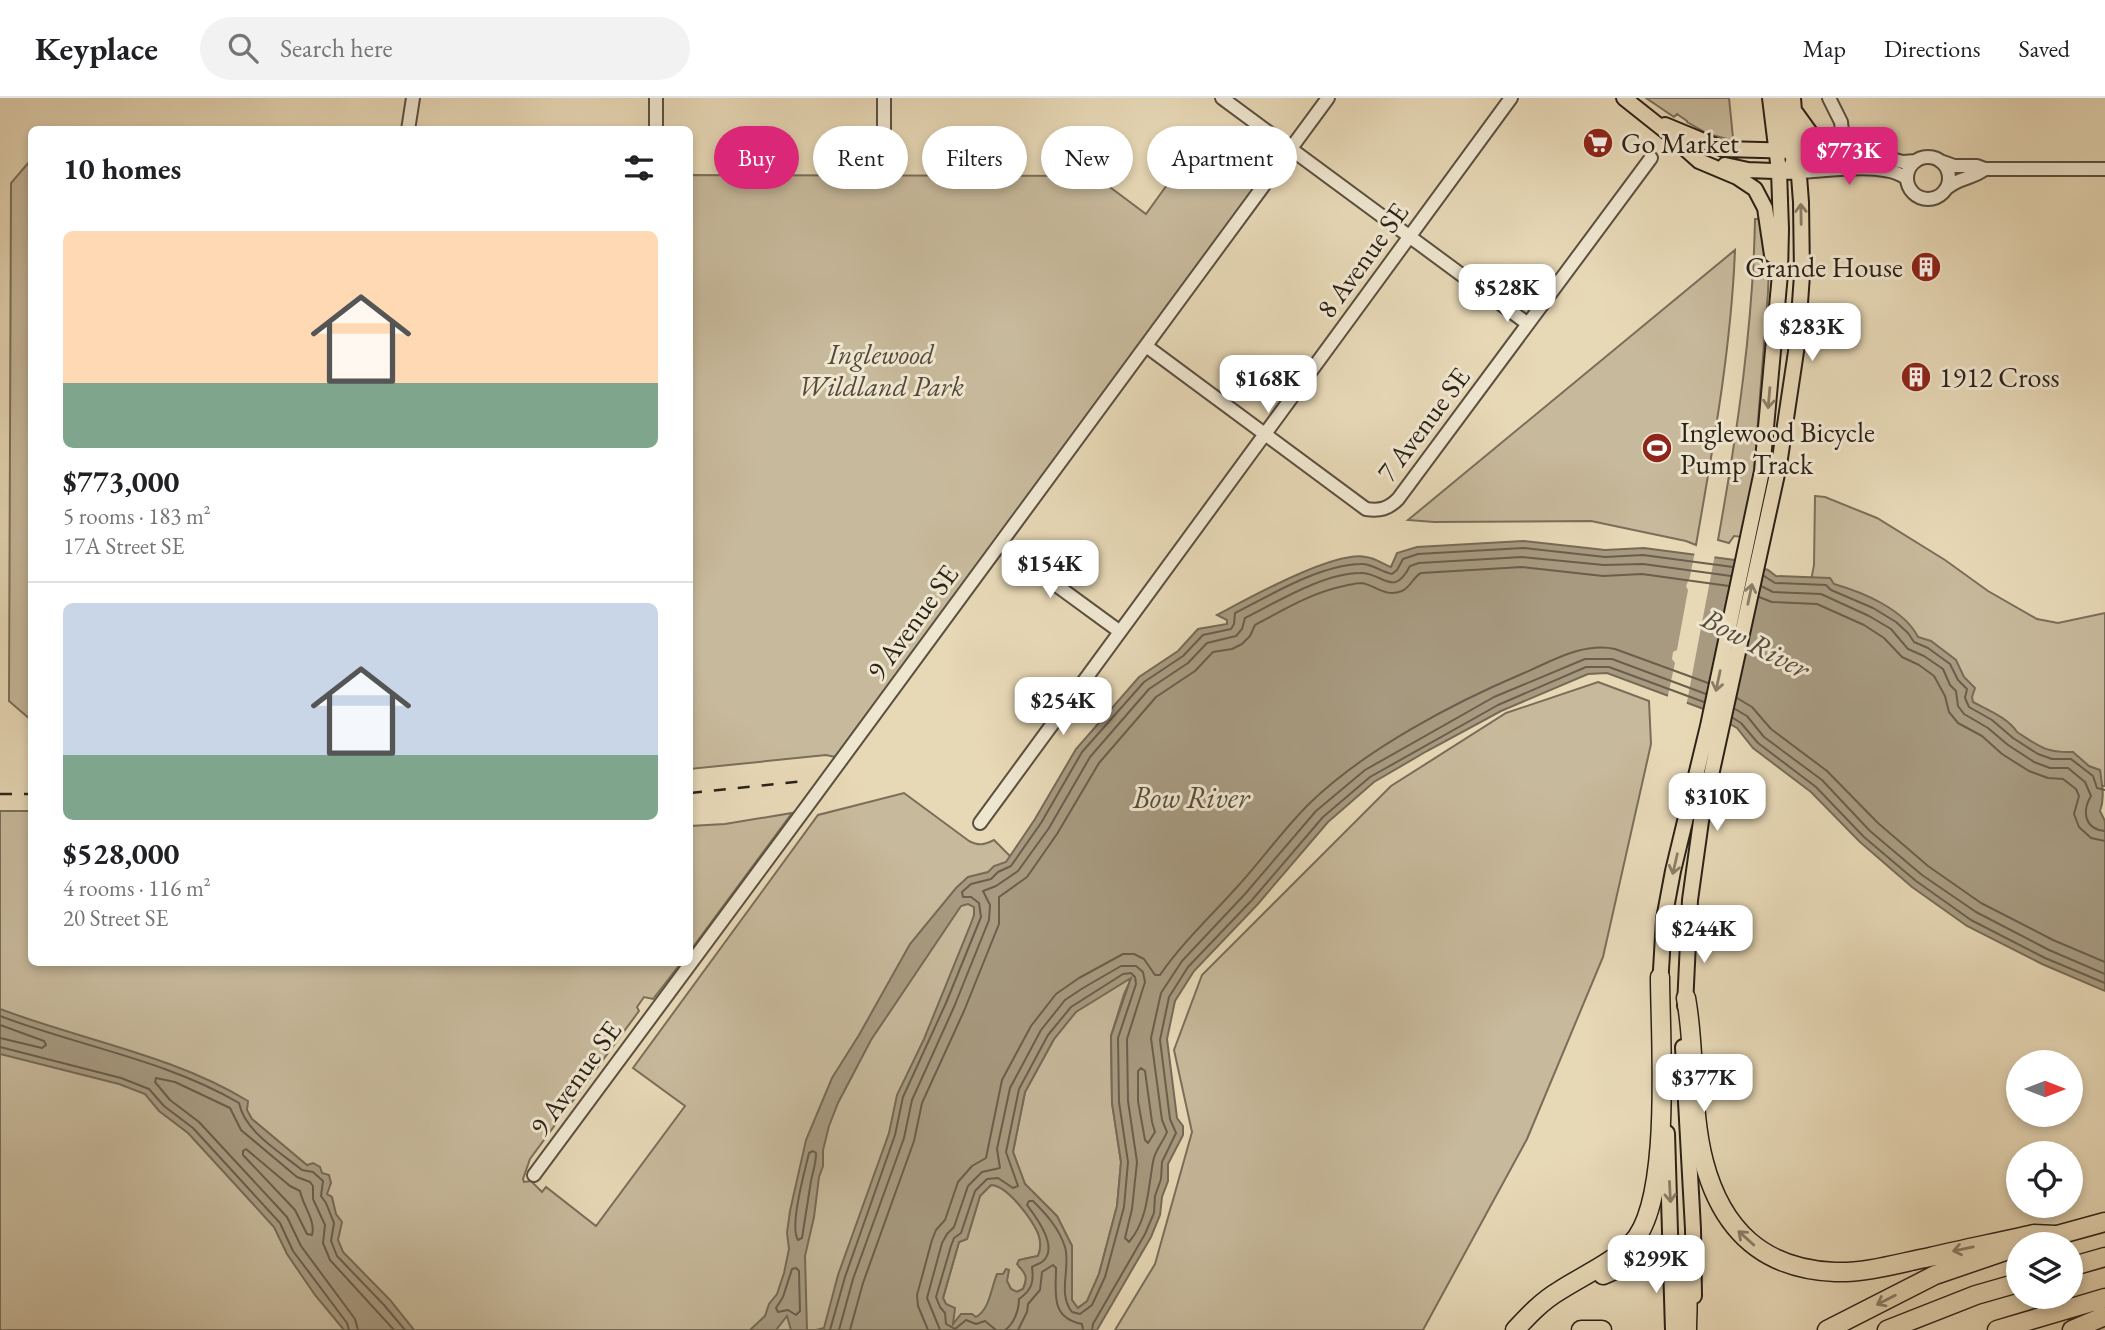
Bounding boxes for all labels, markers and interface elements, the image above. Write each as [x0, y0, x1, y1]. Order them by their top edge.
search box [200, 17, 690, 80]
text: Keyplace [35, 27, 158, 70]
icon: search [224, 29, 262, 67]
text: Search here [280, 31, 393, 65]
text: Map [1803, 33, 1846, 64]
text: Directions [1884, 33, 1981, 64]
text: Saved [2019, 33, 2070, 64]
place label: Go Market [1621, 125, 1739, 161]
chip: Buy [714, 126, 799, 189]
chip: Rent [813, 126, 908, 189]
chip: Filters [922, 126, 1027, 189]
chip: New [1041, 126, 1133, 189]
chip: Apartment [1147, 126, 1297, 189]
supermarket icon: Go Market [1581, 126, 1615, 160]
pin: $773K [1800, 127, 1898, 187]
text: $773K [1817, 135, 1881, 165]
text: 10 homes [63, 149, 181, 188]
icon: filters [620, 149, 658, 187]
street label: 8 Avenue SE [1308, 195, 1416, 325]
one-way arrow [1794, 203, 1808, 226]
place label: Grande House [1745, 249, 1903, 285]
building icon: Grande House [1909, 250, 1943, 284]
pin: $528K [1458, 264, 1556, 324]
text: $528K [1475, 272, 1539, 302]
icon: home [298, 276, 424, 402]
pin: $283K [1763, 303, 1861, 363]
text: $283K [1780, 311, 1844, 341]
park label: Inglewood Wildland Park [798, 336, 964, 404]
pin: $168K [1219, 356, 1317, 415]
place label: 1912 Cross [1939, 359, 2060, 395]
street label: 7 Avenue SE [1368, 360, 1478, 488]
building icon: 1912 Cross [1899, 360, 1933, 394]
text: $168K [1236, 363, 1300, 393]
one-way arrow [1762, 386, 1775, 409]
place label: Inglewood Bicycle Pump Track [1680, 414, 1875, 482]
sports icon: Inglewood Bicycle Pump Track [1640, 431, 1674, 465]
text: $773,000 [63, 462, 179, 501]
text: 5 rooms · 183 m² [63, 501, 211, 531]
text: 17A Street SE [63, 531, 184, 561]
pin: $154K [1001, 540, 1099, 600]
text: $154K [1018, 548, 1082, 578]
street label: 9 Avenue SE [858, 557, 966, 687]
one-way arrow [1744, 583, 1758, 606]
water label: Bow River [1694, 598, 1818, 688]
icon: home [298, 648, 424, 774]
one-way arrow [1711, 669, 1725, 692]
pin: $254K [1014, 678, 1112, 737]
text: $254K [1031, 685, 1095, 715]
pin: $310K [1668, 774, 1766, 833]
water label: Bow River [1132, 778, 1251, 817]
text: $310K [1685, 781, 1749, 811]
text: $528,000 [63, 834, 179, 873]
one-way arrow [1667, 852, 1681, 875]
text: 4 rooms · 116 m² [63, 873, 211, 903]
text: 20 Street SE [63, 903, 168, 933]
pin: $244K [1655, 906, 1753, 965]
text: $244K [1672, 913, 1736, 943]
street label: 9 Avenue SE [521, 1013, 629, 1143]
north arrow [2006, 1050, 2082, 1127]
map controls [2006, 1050, 2083, 1309]
pin: $377K [1655, 1054, 1753, 1114]
text: $377K [1672, 1062, 1736, 1092]
button: locate [2006, 1141, 2083, 1218]
one-way arrow [1663, 1181, 1676, 1204]
one-way arrow [1738, 1230, 1756, 1246]
button: layers [2006, 1232, 2083, 1309]
pin: $299K [1607, 1236, 1705, 1295]
text: $299K [1624, 1243, 1688, 1273]
one-way arrow [1952, 1243, 1975, 1257]
one-way arrow [1877, 1293, 1897, 1307]

